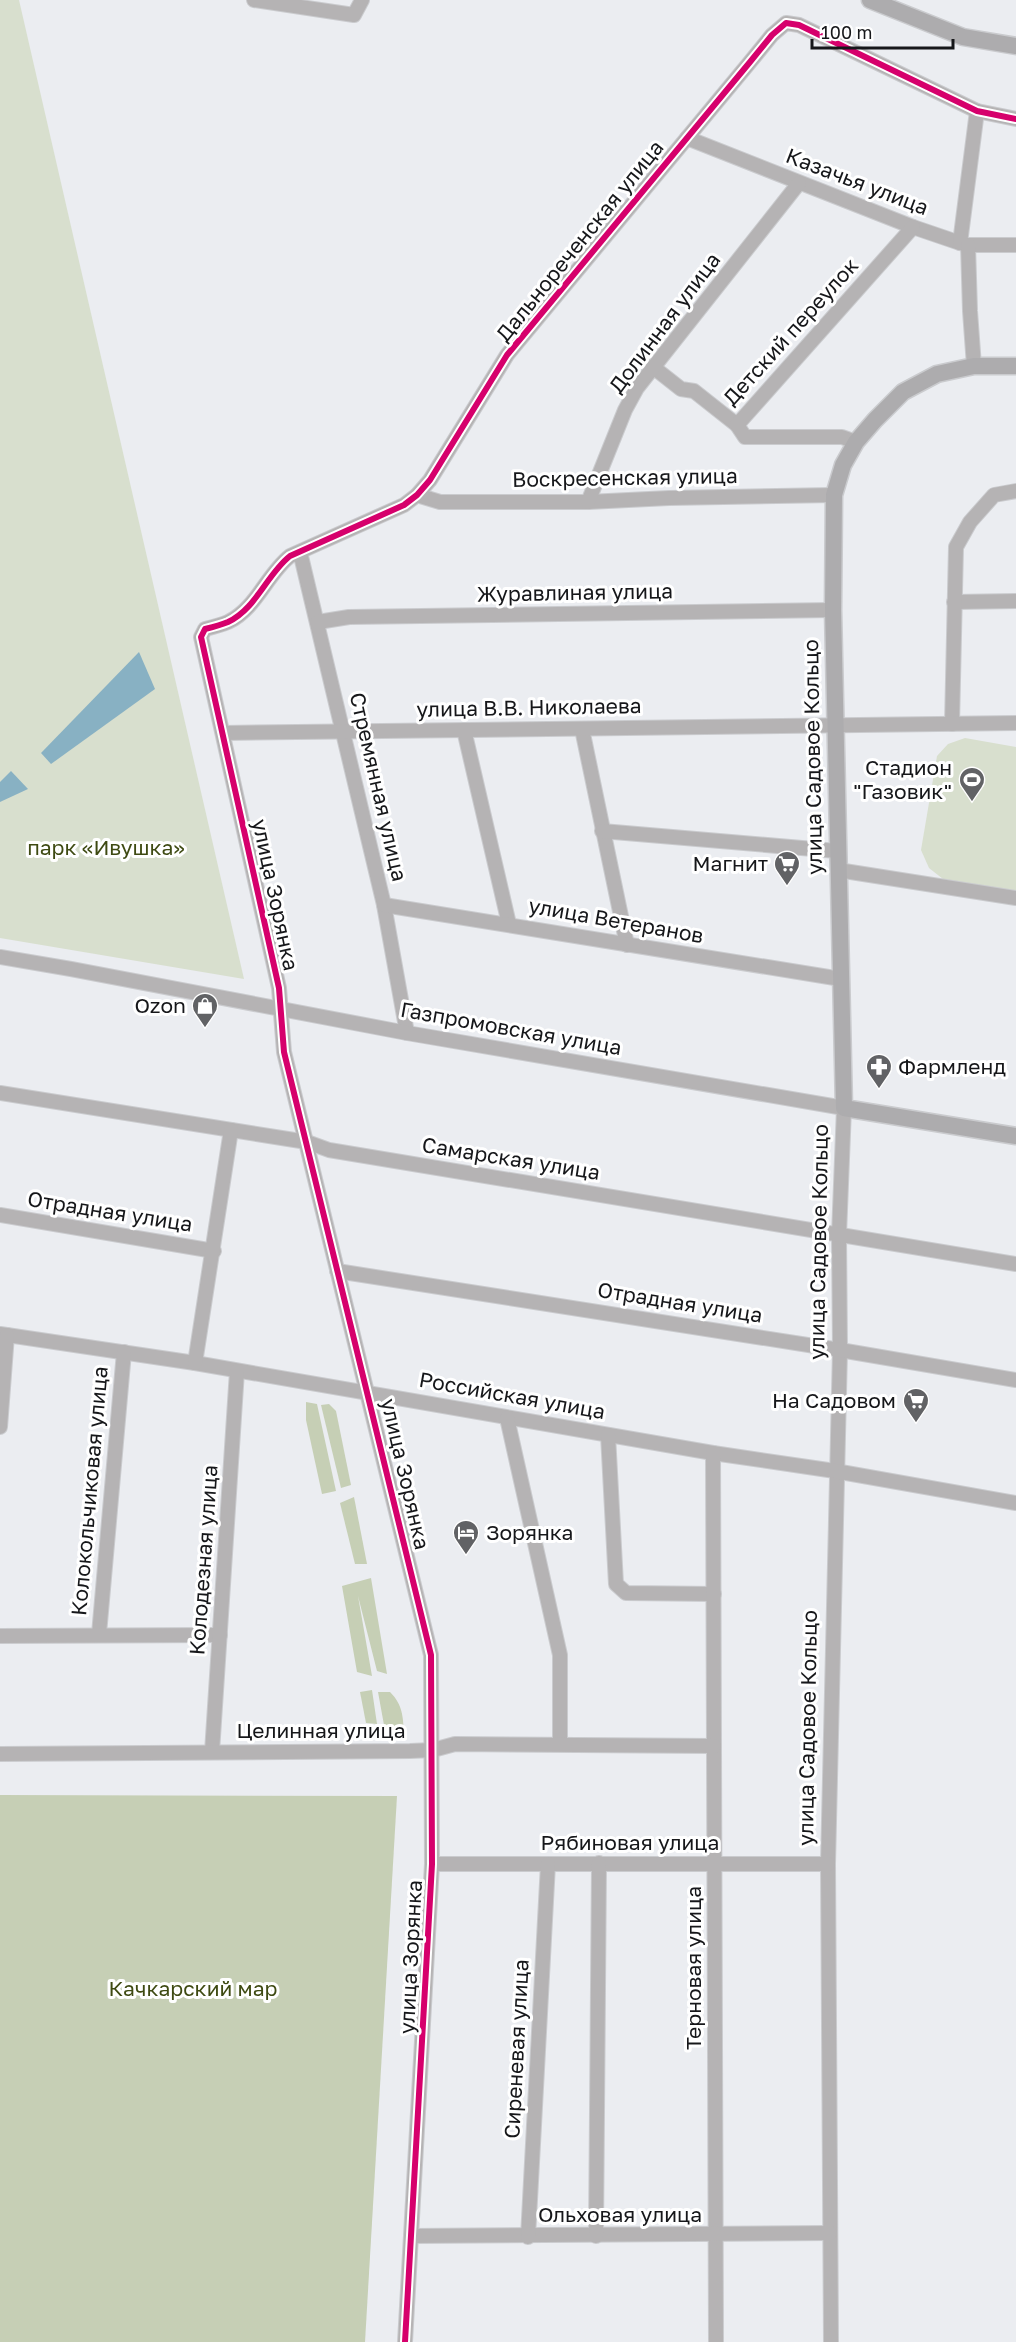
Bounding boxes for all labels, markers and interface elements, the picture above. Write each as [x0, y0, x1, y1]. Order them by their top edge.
scale bar [812, 12, 953, 50]
text: 100 m [821, 21, 872, 43]
street label: Дальнореченская улица [490, 134, 668, 346]
street label: Казачья улица [782, 142, 932, 220]
street label: Долинная улица [603, 247, 725, 398]
street label: Детский переулок [717, 252, 863, 410]
street label: Воскресенская улица [512, 462, 738, 492]
street label: Журавлиная улица [477, 577, 673, 607]
street label: улица Садовое Кольцо [797, 639, 827, 875]
street label: Стремянная улица [345, 690, 413, 884]
street label: улица В.В. Николаева [416, 692, 642, 722]
place label: Стадион "Газовик" [853, 754, 952, 804]
sports icon: Стадион "Газовик" [957, 765, 987, 803]
street label: улица Зорянка [247, 817, 305, 973]
park label: парк «Ивушка» [27, 834, 185, 860]
supermarket icon: Магнит [772, 849, 802, 887]
place label: Магнит [693, 850, 768, 876]
street label: улица Ветеранов [527, 892, 706, 948]
shop icon: Ozon [190, 991, 220, 1029]
place label: Ozon [134, 992, 186, 1018]
street label: Газпромовская улица [399, 996, 624, 1060]
pharmacy icon: Фармленд [864, 1052, 894, 1090]
place label: Фармленд [898, 1053, 1006, 1079]
street label: улица Садовое Кольцо [803, 1124, 833, 1360]
street label: Самарская улица [420, 1131, 602, 1185]
street label: Отрадная улица [26, 1185, 195, 1237]
street label: Отрадная улица [596, 1276, 765, 1328]
street label: Колокольчиковая улица [65, 1365, 113, 1617]
street label: Российская улица [417, 1366, 607, 1424]
supermarket icon: На Садовом [901, 1386, 931, 1424]
place label: На Садовом [772, 1387, 896, 1413]
street label: улица Зорянка [376, 1396, 436, 1552]
street label: Колодезная улица [183, 1464, 223, 1656]
hotel icon: Зорянка [451, 1518, 481, 1556]
place label: Зорянка [486, 1519, 573, 1545]
street label: улица Садовое Кольцо [792, 1610, 822, 1846]
street label: Целинная улица [236, 1717, 406, 1743]
street label: Рябиновая улица [541, 1829, 719, 1855]
street label: улица Зорянка [393, 1879, 427, 2035]
street label: Терновая улица [680, 1886, 706, 2050]
street label: Сиреневая улица [498, 1959, 534, 2139]
park label: Качкарский мар [109, 1975, 277, 2001]
street label: Ольховая улица [538, 2201, 702, 2227]

